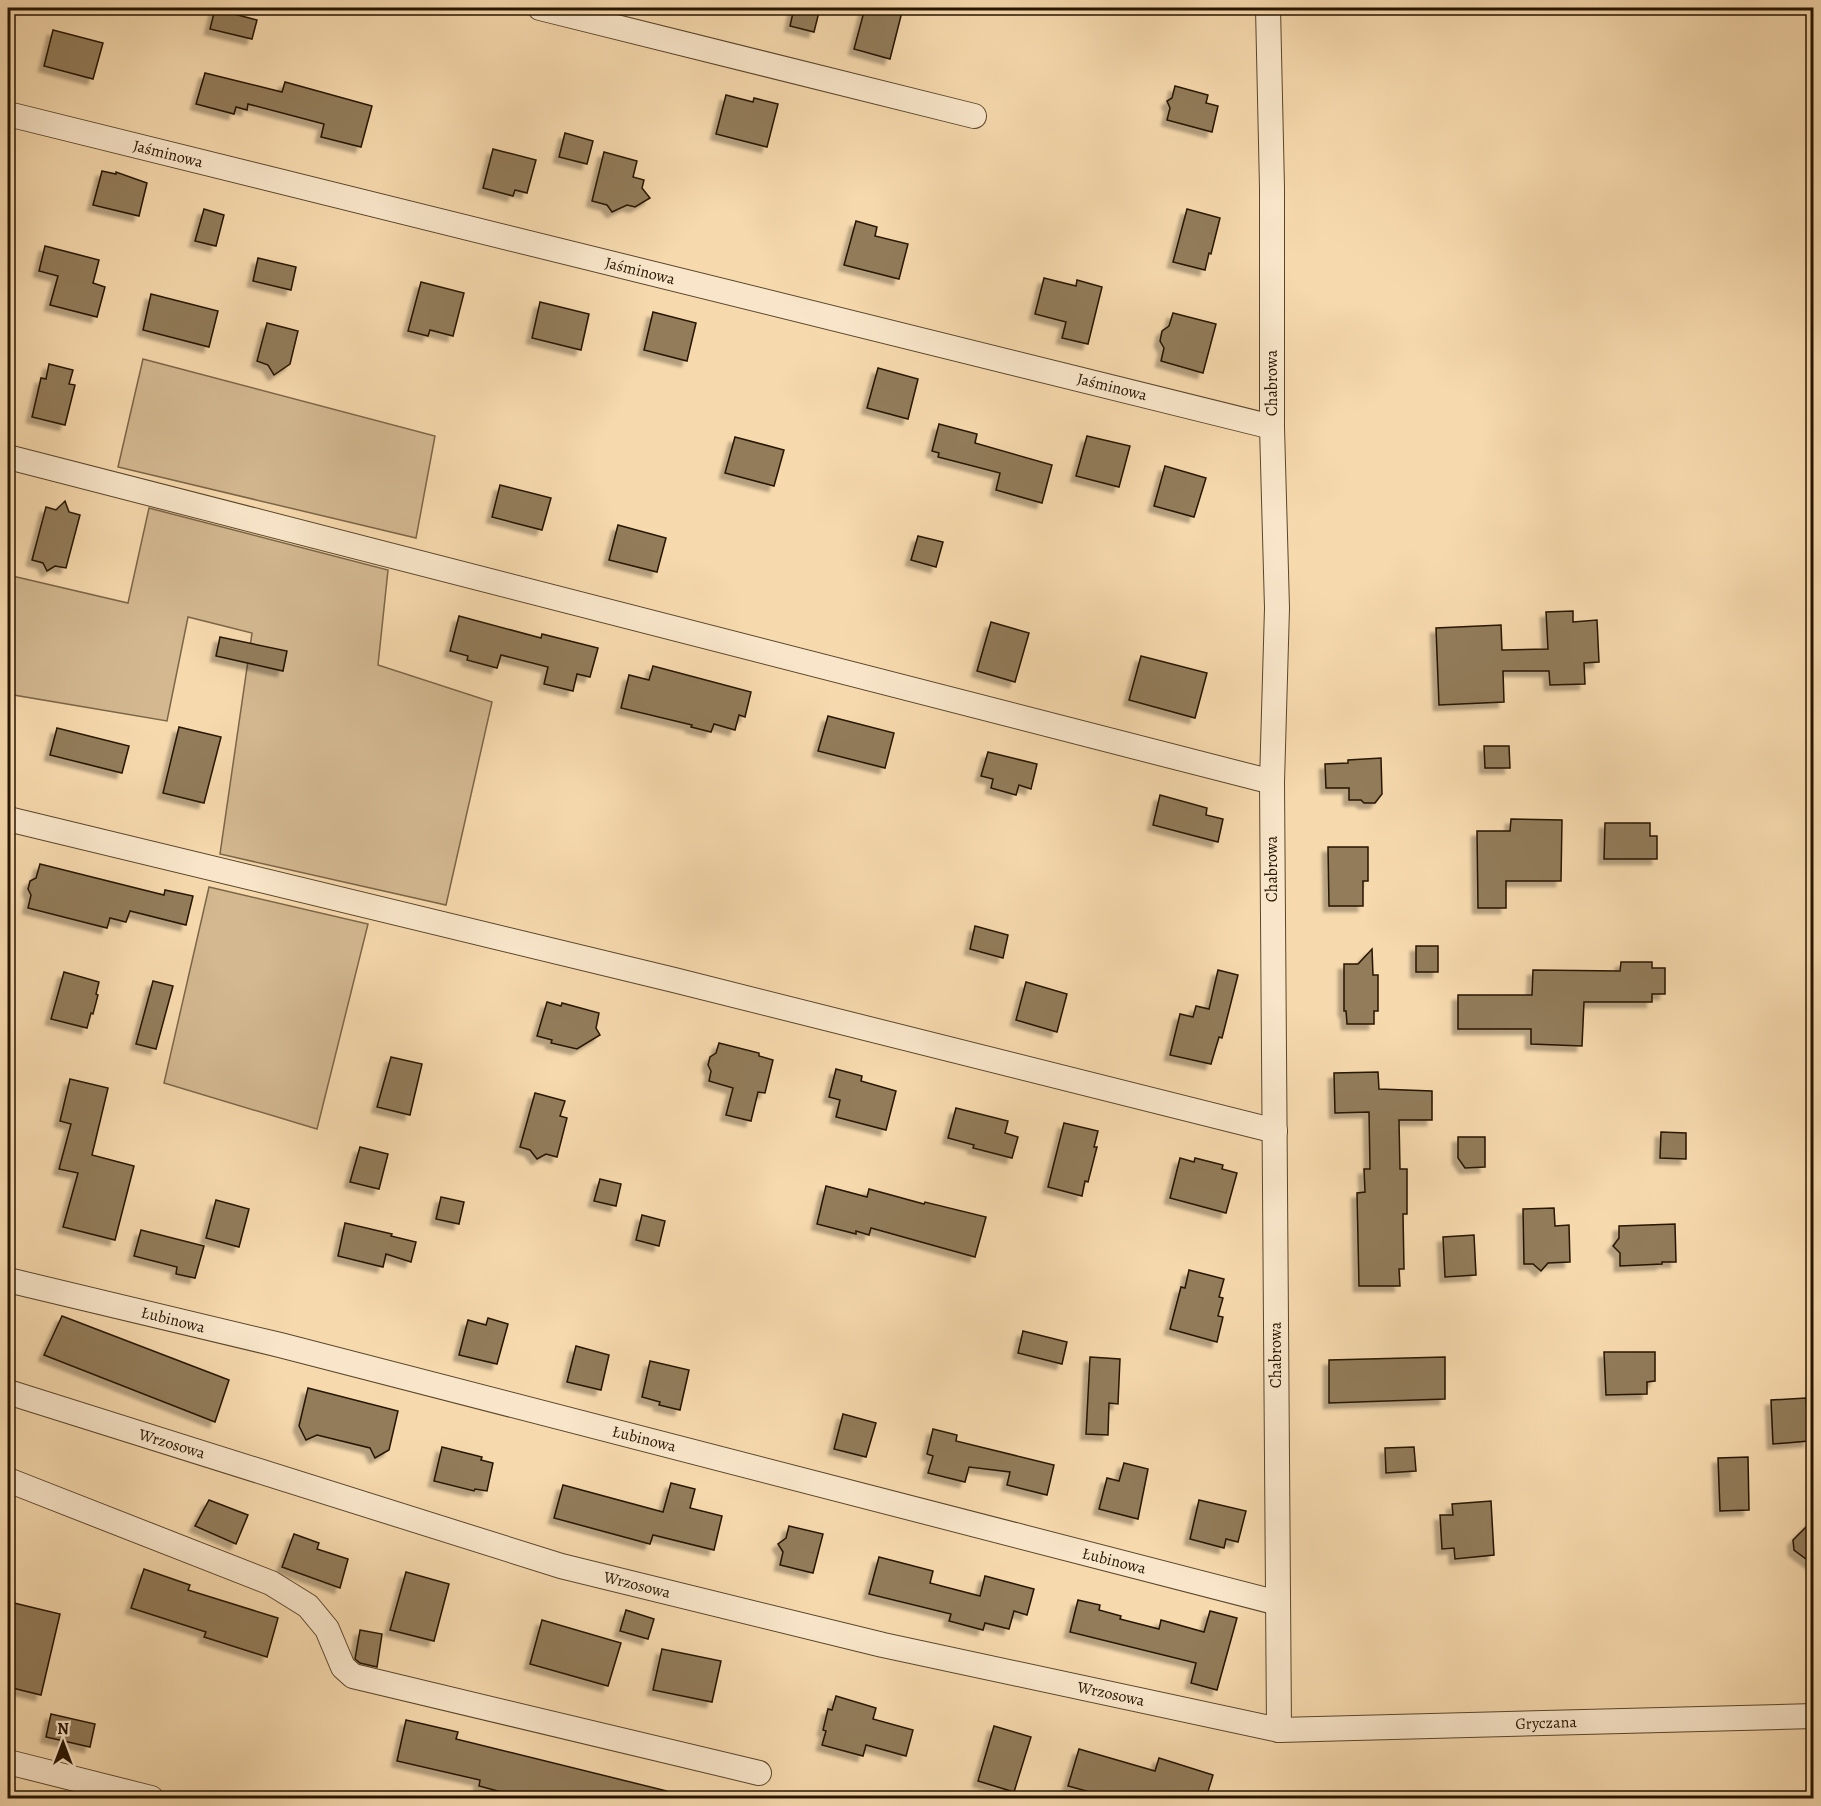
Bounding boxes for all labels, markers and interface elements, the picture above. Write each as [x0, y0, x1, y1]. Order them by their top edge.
street label: Jaśminowa [131, 135, 206, 173]
street label: Jaśminowa [603, 252, 678, 290]
street label: Chabrowa [1261, 349, 1283, 416]
street label: Jaśminowa [1075, 368, 1150, 406]
street label: Chabrowa [1261, 835, 1283, 902]
street label: Łubinowa [139, 1301, 208, 1339]
street label: Chabrowa [1265, 1321, 1287, 1388]
street label: Łubinowa [610, 1420, 679, 1458]
street label: Wrzosowa [135, 1423, 208, 1465]
street label: Łubinowa [1080, 1542, 1149, 1580]
street label: Wrzosowa [600, 1566, 673, 1604]
street label: Wrzosowa [1074, 1676, 1147, 1712]
street label: Gryczana [1515, 1711, 1578, 1735]
north arrow [33, 1713, 93, 1773]
text: N [57, 1718, 69, 1740]

